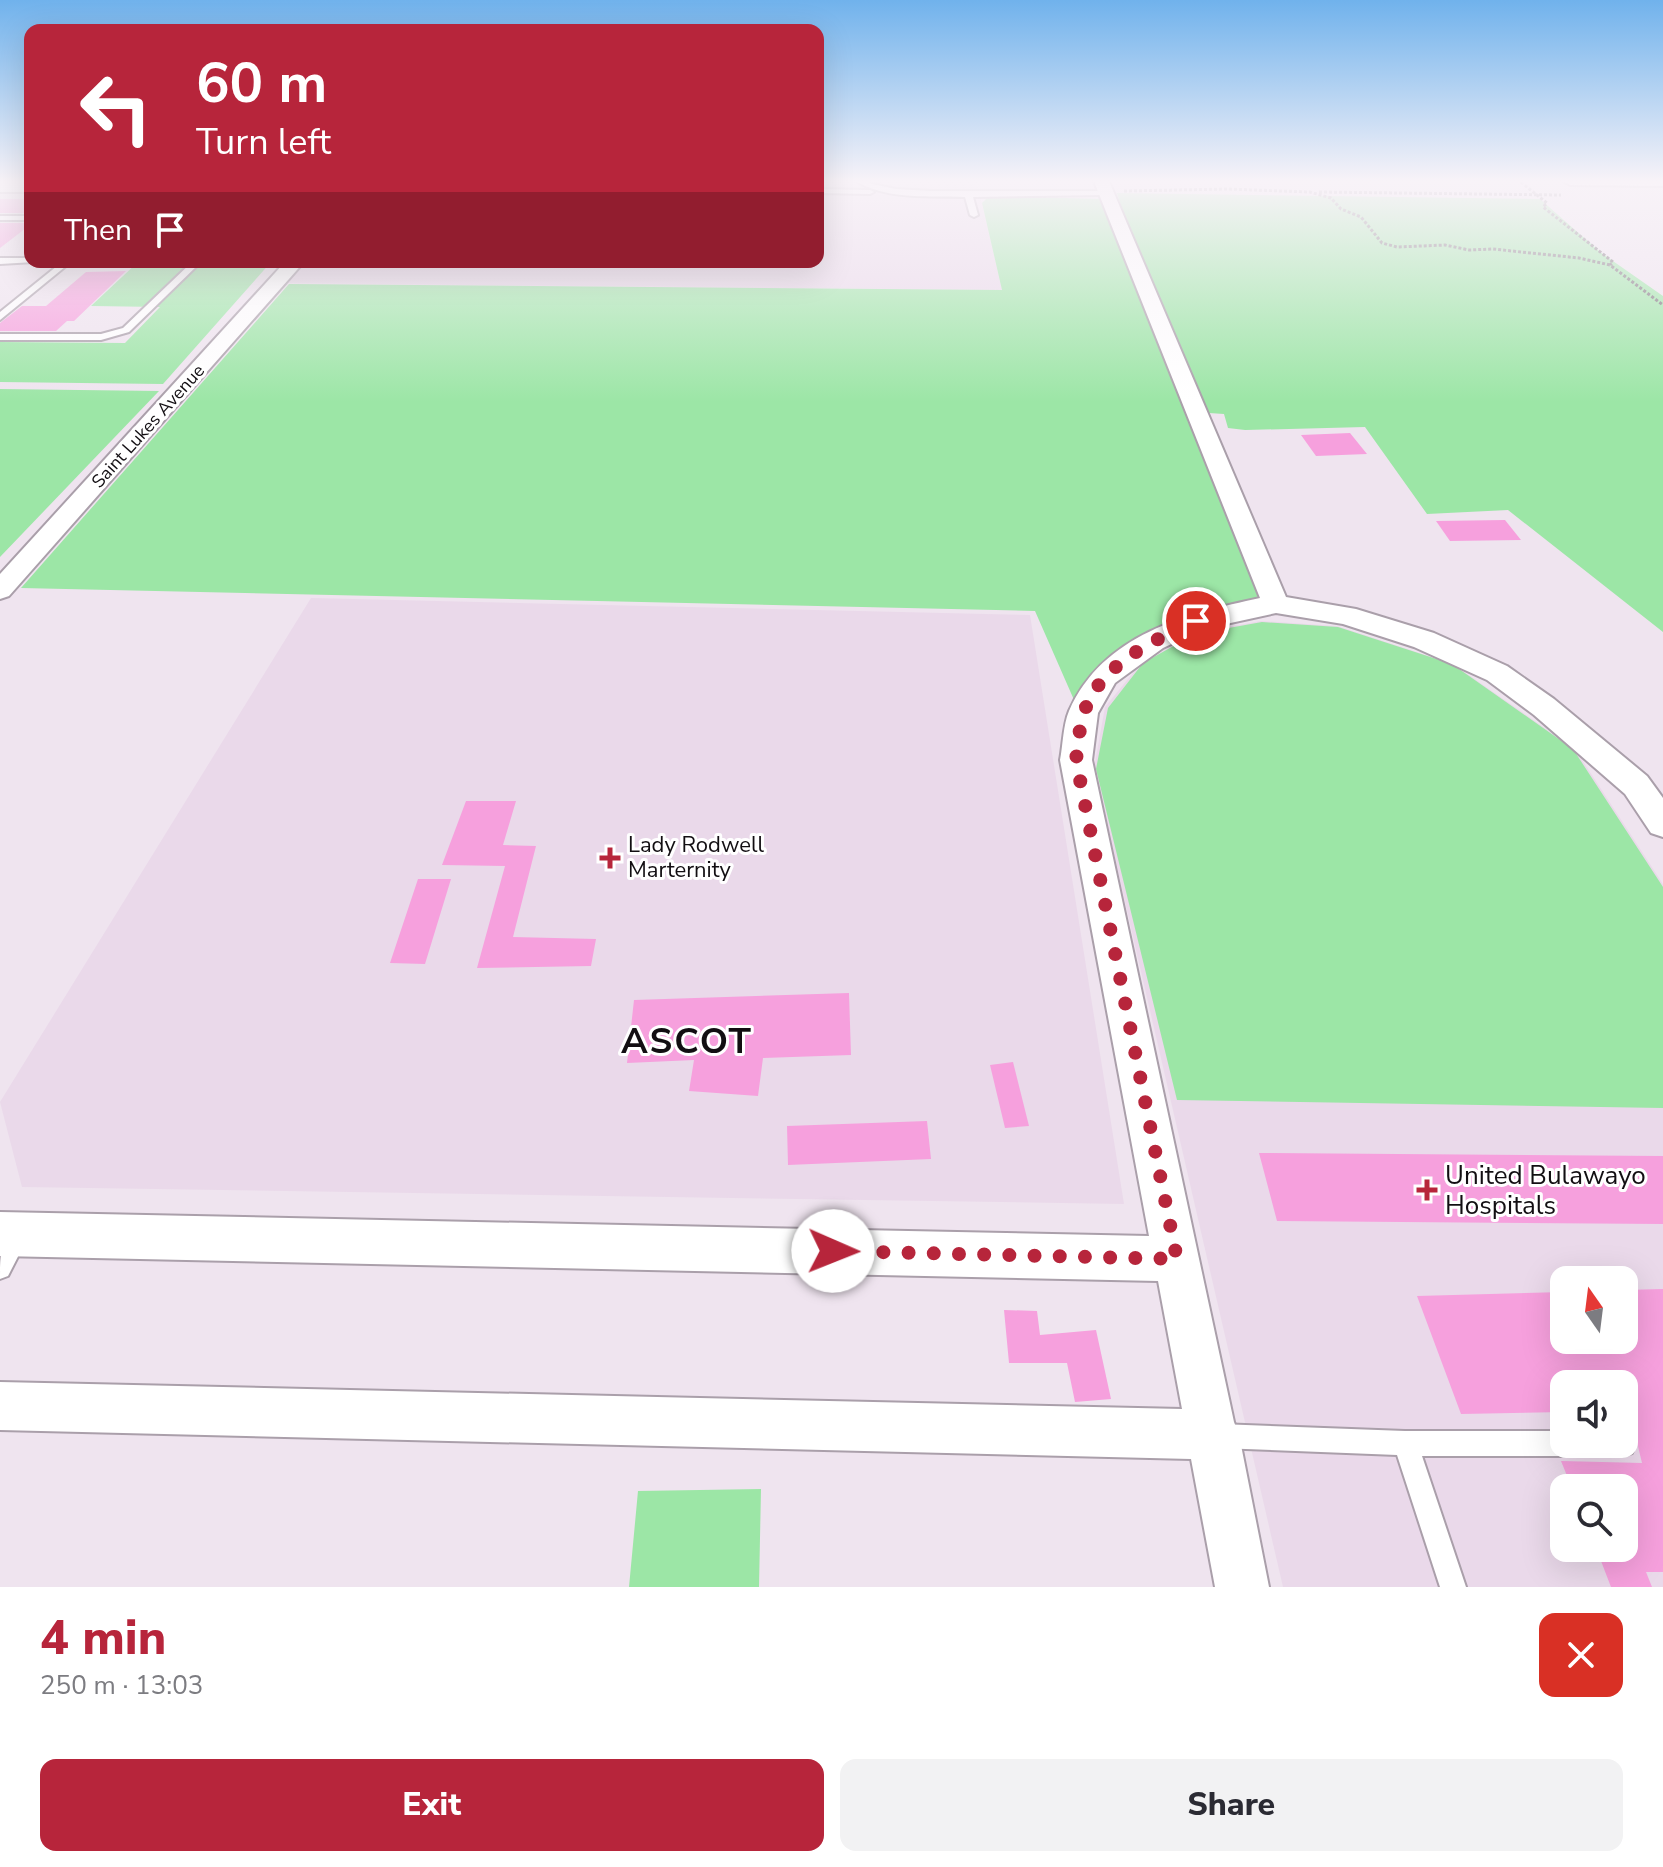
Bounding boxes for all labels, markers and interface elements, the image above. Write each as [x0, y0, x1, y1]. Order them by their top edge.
text: 60 m [196, 45, 327, 122]
icon: left [64, 56, 168, 160]
text: Turn left [196, 118, 331, 167]
icon: arrive [148, 208, 192, 252]
text: Then [64, 210, 132, 251]
street label: Saint Lukes Avenue [86, 359, 210, 493]
pin [1162, 587, 1230, 655]
icon: arrive [1174, 599, 1218, 643]
place label: Lady Rodwell Marternity [628, 830, 764, 885]
marker: Lady Rodwell Marternity [599, 847, 621, 869]
district label: ASCOT [621, 1017, 753, 1066]
place label: United Bulawayo Hospitals [1445, 1158, 1646, 1223]
marker: United Bulawayo Hospitals [1416, 1179, 1438, 1201]
position arrow [791, 1209, 875, 1293]
north arrow [1550, 1266, 1638, 1354]
map controls [1550, 1266, 1638, 1562]
button: sound [1550, 1370, 1638, 1458]
button: search [1550, 1474, 1638, 1562]
text: 4 min [40, 1605, 166, 1671]
button: close [1539, 1613, 1623, 1697]
text: 250 m · 13:03 [40, 1668, 203, 1703]
button: Exit [40, 1759, 824, 1851]
button: Share [840, 1759, 1623, 1851]

